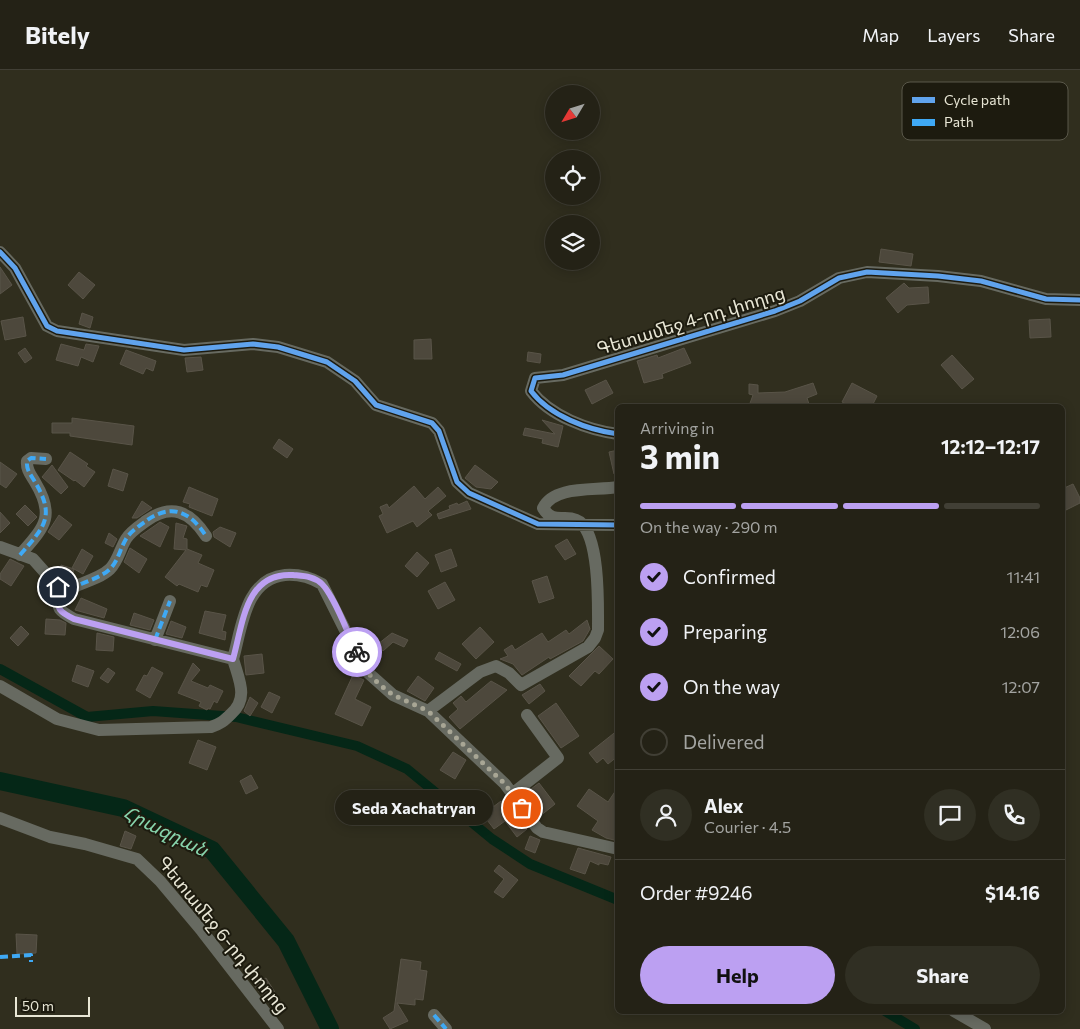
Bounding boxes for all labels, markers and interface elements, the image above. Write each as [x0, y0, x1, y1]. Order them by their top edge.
text: Bitely [25, 20, 90, 49]
text: Map [862, 24, 899, 46]
text: Layers [927, 24, 980, 46]
text: Share [1008, 24, 1055, 46]
legend [902, 82, 1068, 140]
north arrow [545, 85, 600, 140]
map controls [545, 85, 600, 270]
text: Cycle path [944, 91, 1010, 108]
text: Path [944, 113, 974, 130]
button: locate [545, 150, 600, 205]
button: layers [545, 215, 600, 270]
street label: Գետամեջ 4-րդ փողոց [594, 281, 788, 359]
text: Arriving in [640, 418, 714, 437]
text: 12:12–12:17 [941, 435, 1040, 458]
text: 3 min [640, 436, 720, 476]
text: On the way · 290 m [640, 517, 778, 536]
icon: check [640, 563, 668, 591]
text: Confirmed [683, 565, 776, 588]
pin [37, 566, 79, 608]
text: 11:41 [1007, 567, 1040, 586]
icon: home [44, 573, 72, 601]
icon: check [640, 618, 668, 646]
text: Preparing [683, 620, 767, 643]
text: 12:06 [1000, 622, 1040, 641]
courier [332, 627, 382, 677]
icon: bike [343, 638, 371, 666]
icon: check [640, 673, 668, 701]
text: On the way [683, 675, 780, 698]
text: 12:07 [1002, 677, 1040, 696]
text: Delivered [683, 730, 764, 753]
pin [501, 787, 543, 829]
button: person [640, 789, 692, 841]
button: chat [924, 789, 976, 841]
button: phone [988, 789, 1040, 841]
callout: Seda Xachatryan [334, 790, 492, 826]
icon: bag [508, 794, 536, 822]
text: Alex [704, 794, 744, 817]
text: Seda Xachatryan [352, 798, 476, 817]
water label: Հրազդան [120, 800, 214, 862]
text: Courier · 4.5 [704, 817, 791, 836]
street label: Գետամեջ 6-րդ փողոց [154, 851, 294, 1017]
text: Order #9246 [640, 881, 753, 904]
text: $14.16 [985, 881, 1040, 904]
button: Help [640, 946, 835, 1004]
button: Share [845, 946, 1040, 1004]
scale bar [15, 994, 90, 1017]
text: 50 m [22, 997, 54, 1014]

